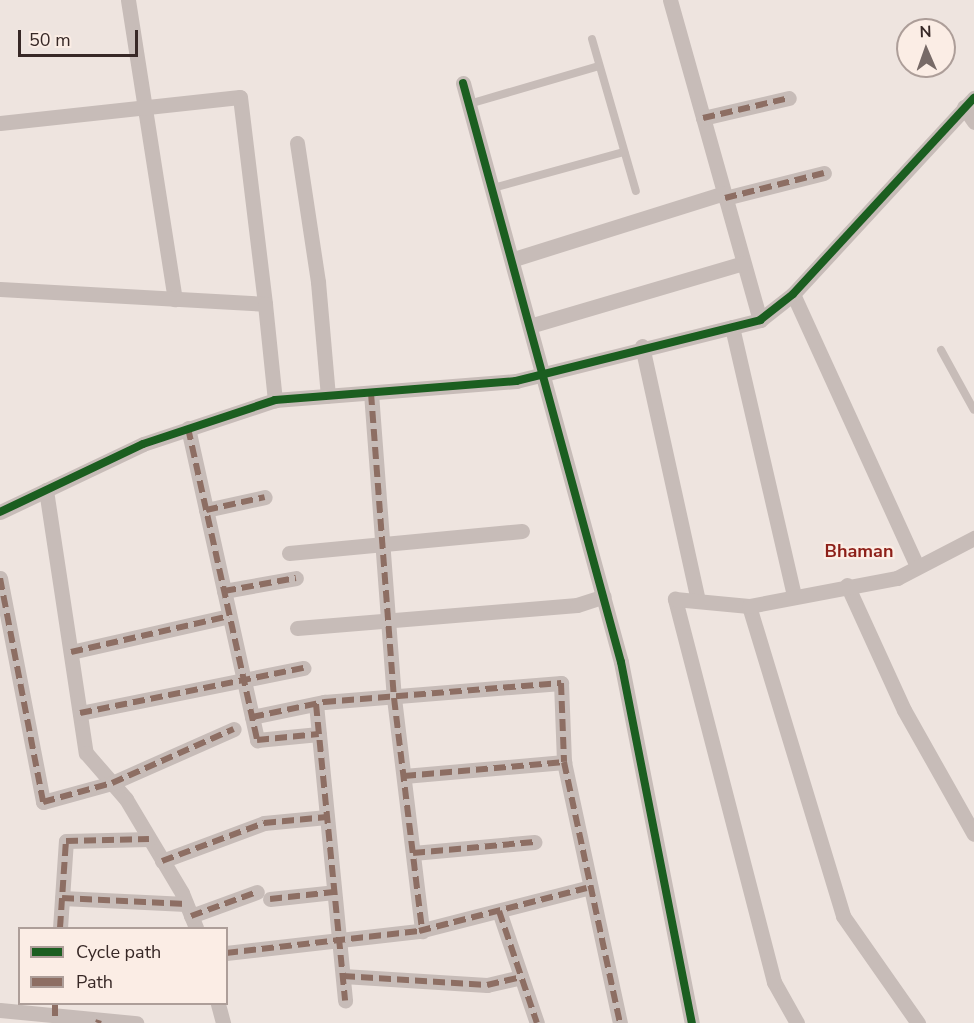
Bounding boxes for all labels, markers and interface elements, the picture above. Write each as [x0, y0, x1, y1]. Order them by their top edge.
scale bar [21, 18, 141, 56]
north arrow [896, 18, 956, 78]
text: N [919, 21, 932, 43]
text: 50 m [29, 28, 71, 52]
district label: Bhaman [825, 540, 893, 562]
legend [18, 927, 228, 1005]
text: Cycle path [76, 940, 161, 964]
text: Path [76, 970, 113, 994]

